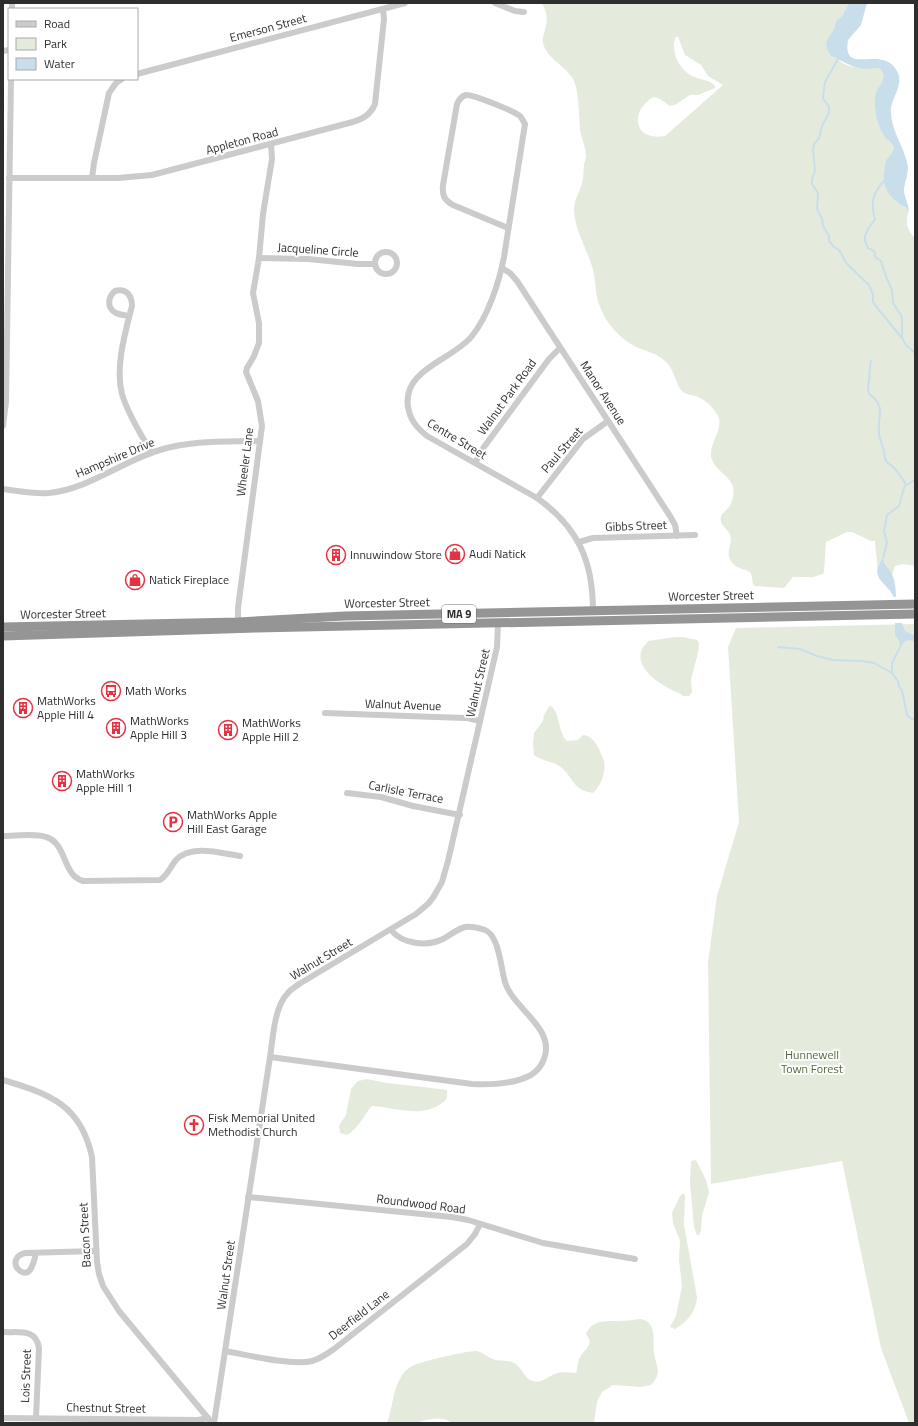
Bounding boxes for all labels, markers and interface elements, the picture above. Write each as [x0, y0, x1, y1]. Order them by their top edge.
legend [8, 8, 138, 80]
street label: Emerson Street [227, 8, 309, 47]
text: Road [44, 14, 70, 33]
text: Park [44, 34, 67, 53]
text: Water [44, 54, 75, 73]
street label: Appleton Road [204, 122, 280, 159]
street label: Jacqueline Circle [277, 237, 359, 262]
street label: Walnut Park Road [472, 355, 541, 439]
street label: Manor Avenue [576, 357, 631, 429]
street label: Centre Street [424, 413, 491, 464]
street label: Paul Street [536, 422, 588, 477]
street label: Wheeler Lane [231, 426, 258, 497]
street label: Hampshire Drive [72, 432, 157, 483]
street label: Gibbs Street [605, 515, 668, 536]
shop icon: Audi Natick [444, 543, 466, 565]
building icon: Innuwindow Store [325, 544, 347, 566]
place label: Audi Natick [469, 544, 526, 563]
place label: Innuwindow Store [350, 545, 442, 564]
shop icon: Natick Fireplace [124, 569, 146, 591]
place label: Natick Fireplace [149, 570, 229, 589]
street label: Worcester Street [668, 585, 755, 606]
street label: Worcester Street [344, 592, 431, 613]
street label: Worcester Street [20, 603, 107, 624]
road number: MA 9 [442, 605, 476, 623]
street label: Walnut Street [460, 646, 495, 719]
bus stop icon: Math Works [100, 680, 122, 702]
place label: Math Works [125, 681, 187, 700]
place label: MathWorks Apple Hill 4 [37, 691, 96, 724]
street label: Walnut Avenue [364, 694, 442, 715]
building icon: MathWorks Apple Hill 4 [12, 697, 34, 719]
place label: MathWorks Apple Hill 3 [130, 711, 189, 744]
place label: MathWorks Apple Hill 2 [242, 713, 301, 746]
building icon: MathWorks Apple Hill 3 [105, 717, 127, 739]
building icon: MathWorks Apple Hill 2 [217, 719, 239, 741]
place label: MathWorks Apple Hill 1 [76, 764, 135, 797]
building icon: MathWorks Apple Hill 1 [51, 770, 73, 792]
street label: Carlisle Terrace [367, 775, 445, 808]
place label: MathWorks Apple Hill East Garage [187, 805, 277, 838]
parking icon: MathWorks Apple Hill East Garage [162, 811, 184, 833]
street label: Walnut Street [286, 932, 356, 985]
park label: Hunnewell Town Forest [781, 1045, 844, 1078]
place label: Fisk Memorial United Methodist Church [208, 1108, 315, 1141]
church icon: Fisk Memorial United Methodist Church [183, 1114, 205, 1136]
street label: Roundwood Road [375, 1189, 467, 1218]
street label: Bacon Street [73, 1201, 96, 1268]
street label: Walnut Street [211, 1238, 240, 1311]
street label: Deerfield Lane [324, 1285, 393, 1344]
street label: Lois Street [15, 1348, 36, 1403]
street label: Chestnut Street [66, 1397, 147, 1418]

